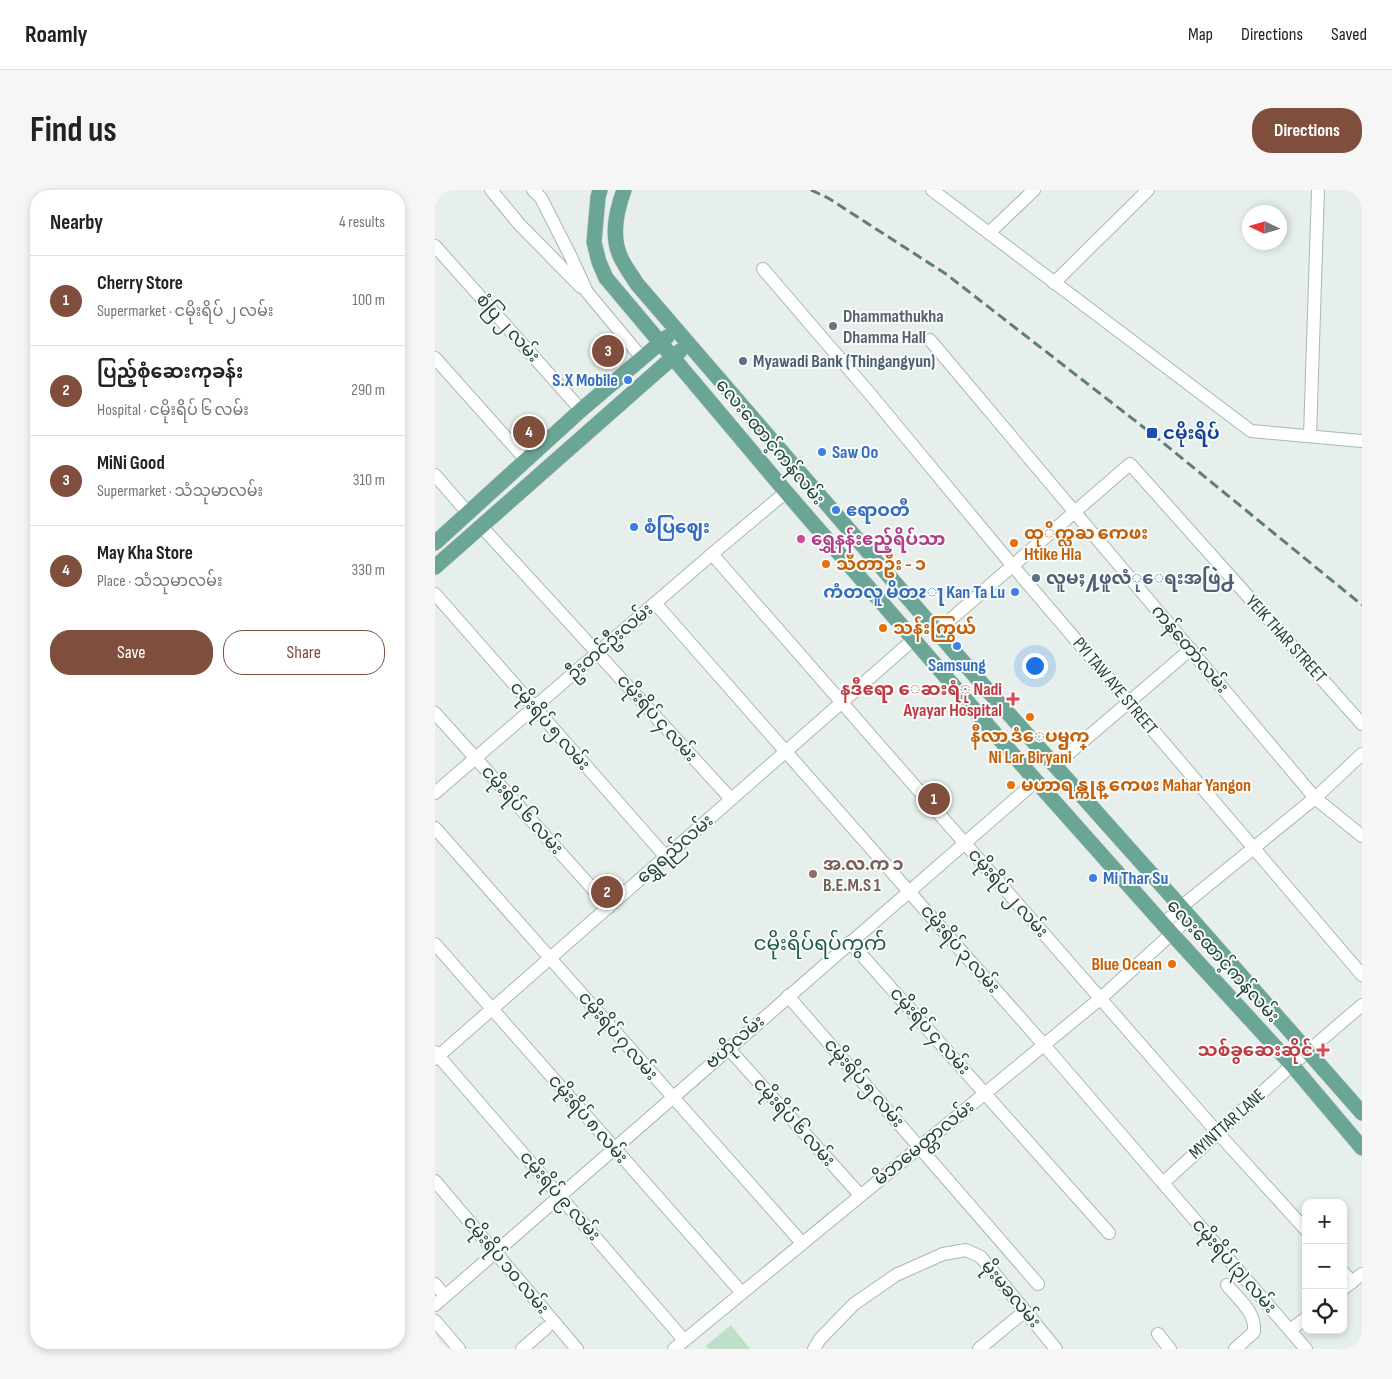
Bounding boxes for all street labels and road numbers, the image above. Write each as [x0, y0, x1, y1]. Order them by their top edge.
street label: စံပြ ၂ လမ်း [469, 287, 546, 369]
street label: လေးထောင့်ကန်လမ်း [708, 373, 831, 512]
street label: YEIK THAR STREET [1241, 591, 1331, 687]
street label: ဦးတင်ဦးလမ်း [561, 597, 660, 688]
street label: ကန်တော်လမ်း [1144, 599, 1235, 700]
street label: PYI TAW AYE STREET [1068, 633, 1162, 739]
street label: ငမိုးရိပ် ၄ လမ်း [609, 667, 705, 769]
street label: ငမိုးရိပ် ၅ လမ်း [503, 675, 597, 777]
street label: ငမိုးရိပ် ၆ လမ်း [474, 759, 570, 861]
street label: ရွှေရည်လမ်း [630, 808, 720, 891]
street label: ငမိုးရိပ် ၂ လမ်း [961, 842, 1055, 944]
street label: လေးထောင့်ကန်လမ်း [1159, 893, 1286, 1029]
street label: ငမိုးရိပ် ၃ လမ်း [913, 898, 1007, 1000]
street label: ငမိုးရိပ် ၄ လမ်း [882, 980, 978, 1082]
street label: ငမိုးရိပ် ၇ လမ်း [571, 985, 665, 1087]
street label: ဗဟိုလမ်း [699, 1008, 771, 1076]
street label: ငမိုးရိပ် ၅ လမ်း [817, 1032, 911, 1134]
street label: ငမိုးရိပ် ၈ လမ်း [541, 1068, 635, 1170]
street label: ငမိုးရိပ် ၆ လမ်း [746, 1071, 842, 1173]
street label: MYINTTAR LANE [1185, 1084, 1269, 1164]
street label: မိဘမေတ္တာလမ်း [867, 1093, 981, 1193]
street label: ငမိုးရိပ် ၉ လမ်း [512, 1144, 608, 1248]
street label: ငမိုးရိပ် ၁၀ လမ်း [456, 1209, 556, 1321]
street label: ငမိုးရိပ် (၃) လမ်း [1184, 1212, 1284, 1320]
street label: မိုးမခလမ်း [974, 1253, 1048, 1335]

